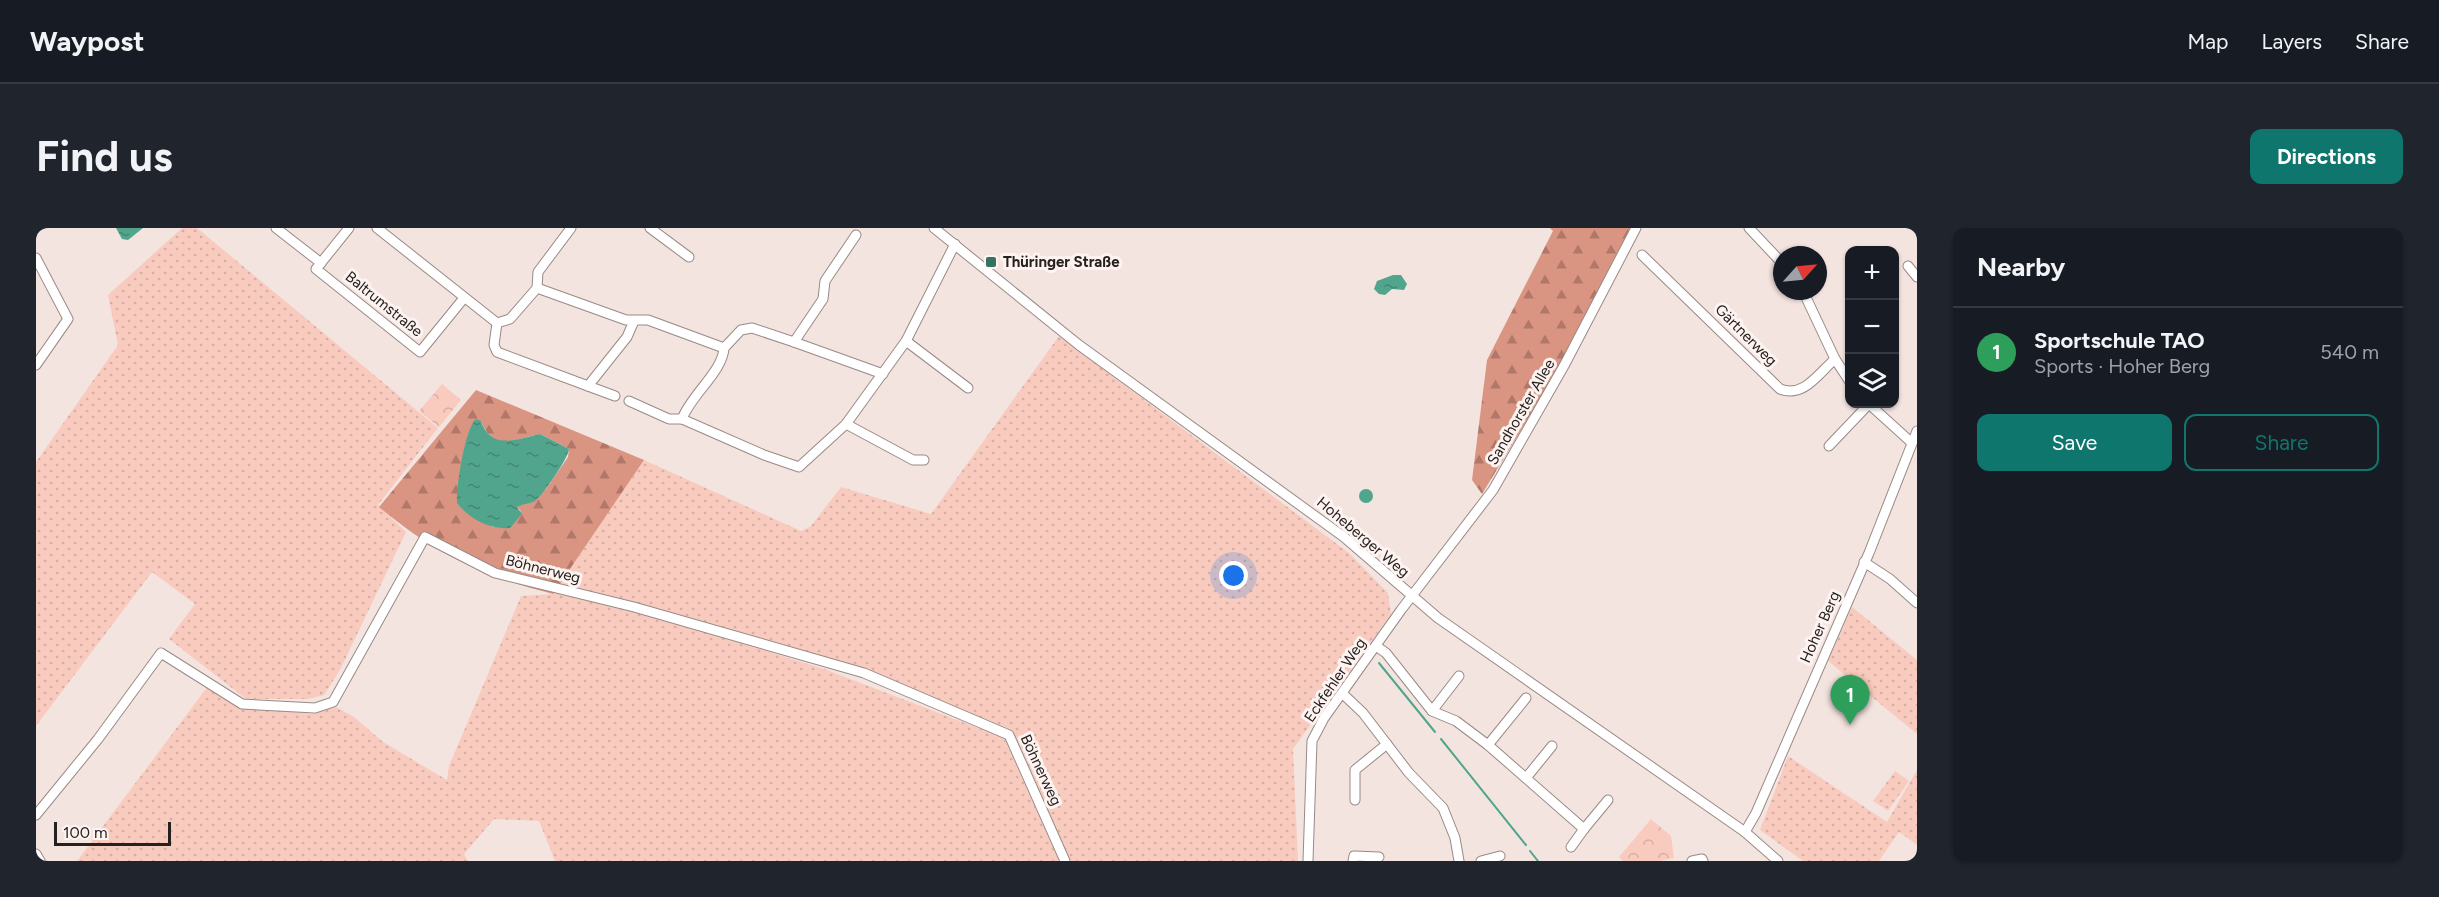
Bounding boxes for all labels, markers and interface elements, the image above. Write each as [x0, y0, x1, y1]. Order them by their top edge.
text: Waypost [30, 24, 144, 58]
text: Map [2188, 29, 2228, 54]
text: Layers [2261, 29, 2322, 54]
text: Share [2355, 29, 2409, 54]
button: Directions [2250, 129, 2403, 184]
text: Find us [36, 131, 173, 182]
north arrow [1773, 246, 1827, 300]
map controls [1845, 246, 1899, 408]
button: + [1845, 246, 1899, 300]
text: Nearby [1977, 251, 2065, 283]
place label: Thüringer Straße [1003, 253, 1120, 271]
marker: Thüringer Straße [984, 255, 998, 269]
street label: Baltrumstraße [342, 267, 426, 341]
street label: Gärtnerweg [1711, 300, 1781, 370]
button: − [1845, 300, 1899, 354]
text: Sportschule TAO [2034, 327, 2205, 354]
text: 1 [1992, 340, 2001, 364]
text: 540 m [2320, 340, 2379, 364]
button: layers [1845, 354, 1899, 408]
text: Sports · Hoher Berg [2034, 354, 2210, 378]
street label: Sandhorster Allee [1483, 356, 1559, 468]
button: Save [1977, 414, 2172, 471]
button: Share [2184, 414, 2379, 471]
street label: Hoheberger Weg [1313, 493, 1413, 581]
street label: Böhnerweg [504, 551, 582, 587]
your location [1219, 561, 1248, 590]
street label: Hoher Berg [1796, 588, 1844, 666]
street label: Eckfehler Weg [1300, 635, 1370, 725]
pin: 1 [1830, 676, 1870, 725]
street label: Böhnerweg [1017, 732, 1065, 808]
scale bar [54, 819, 171, 846]
text: 100 m [63, 823, 108, 842]

